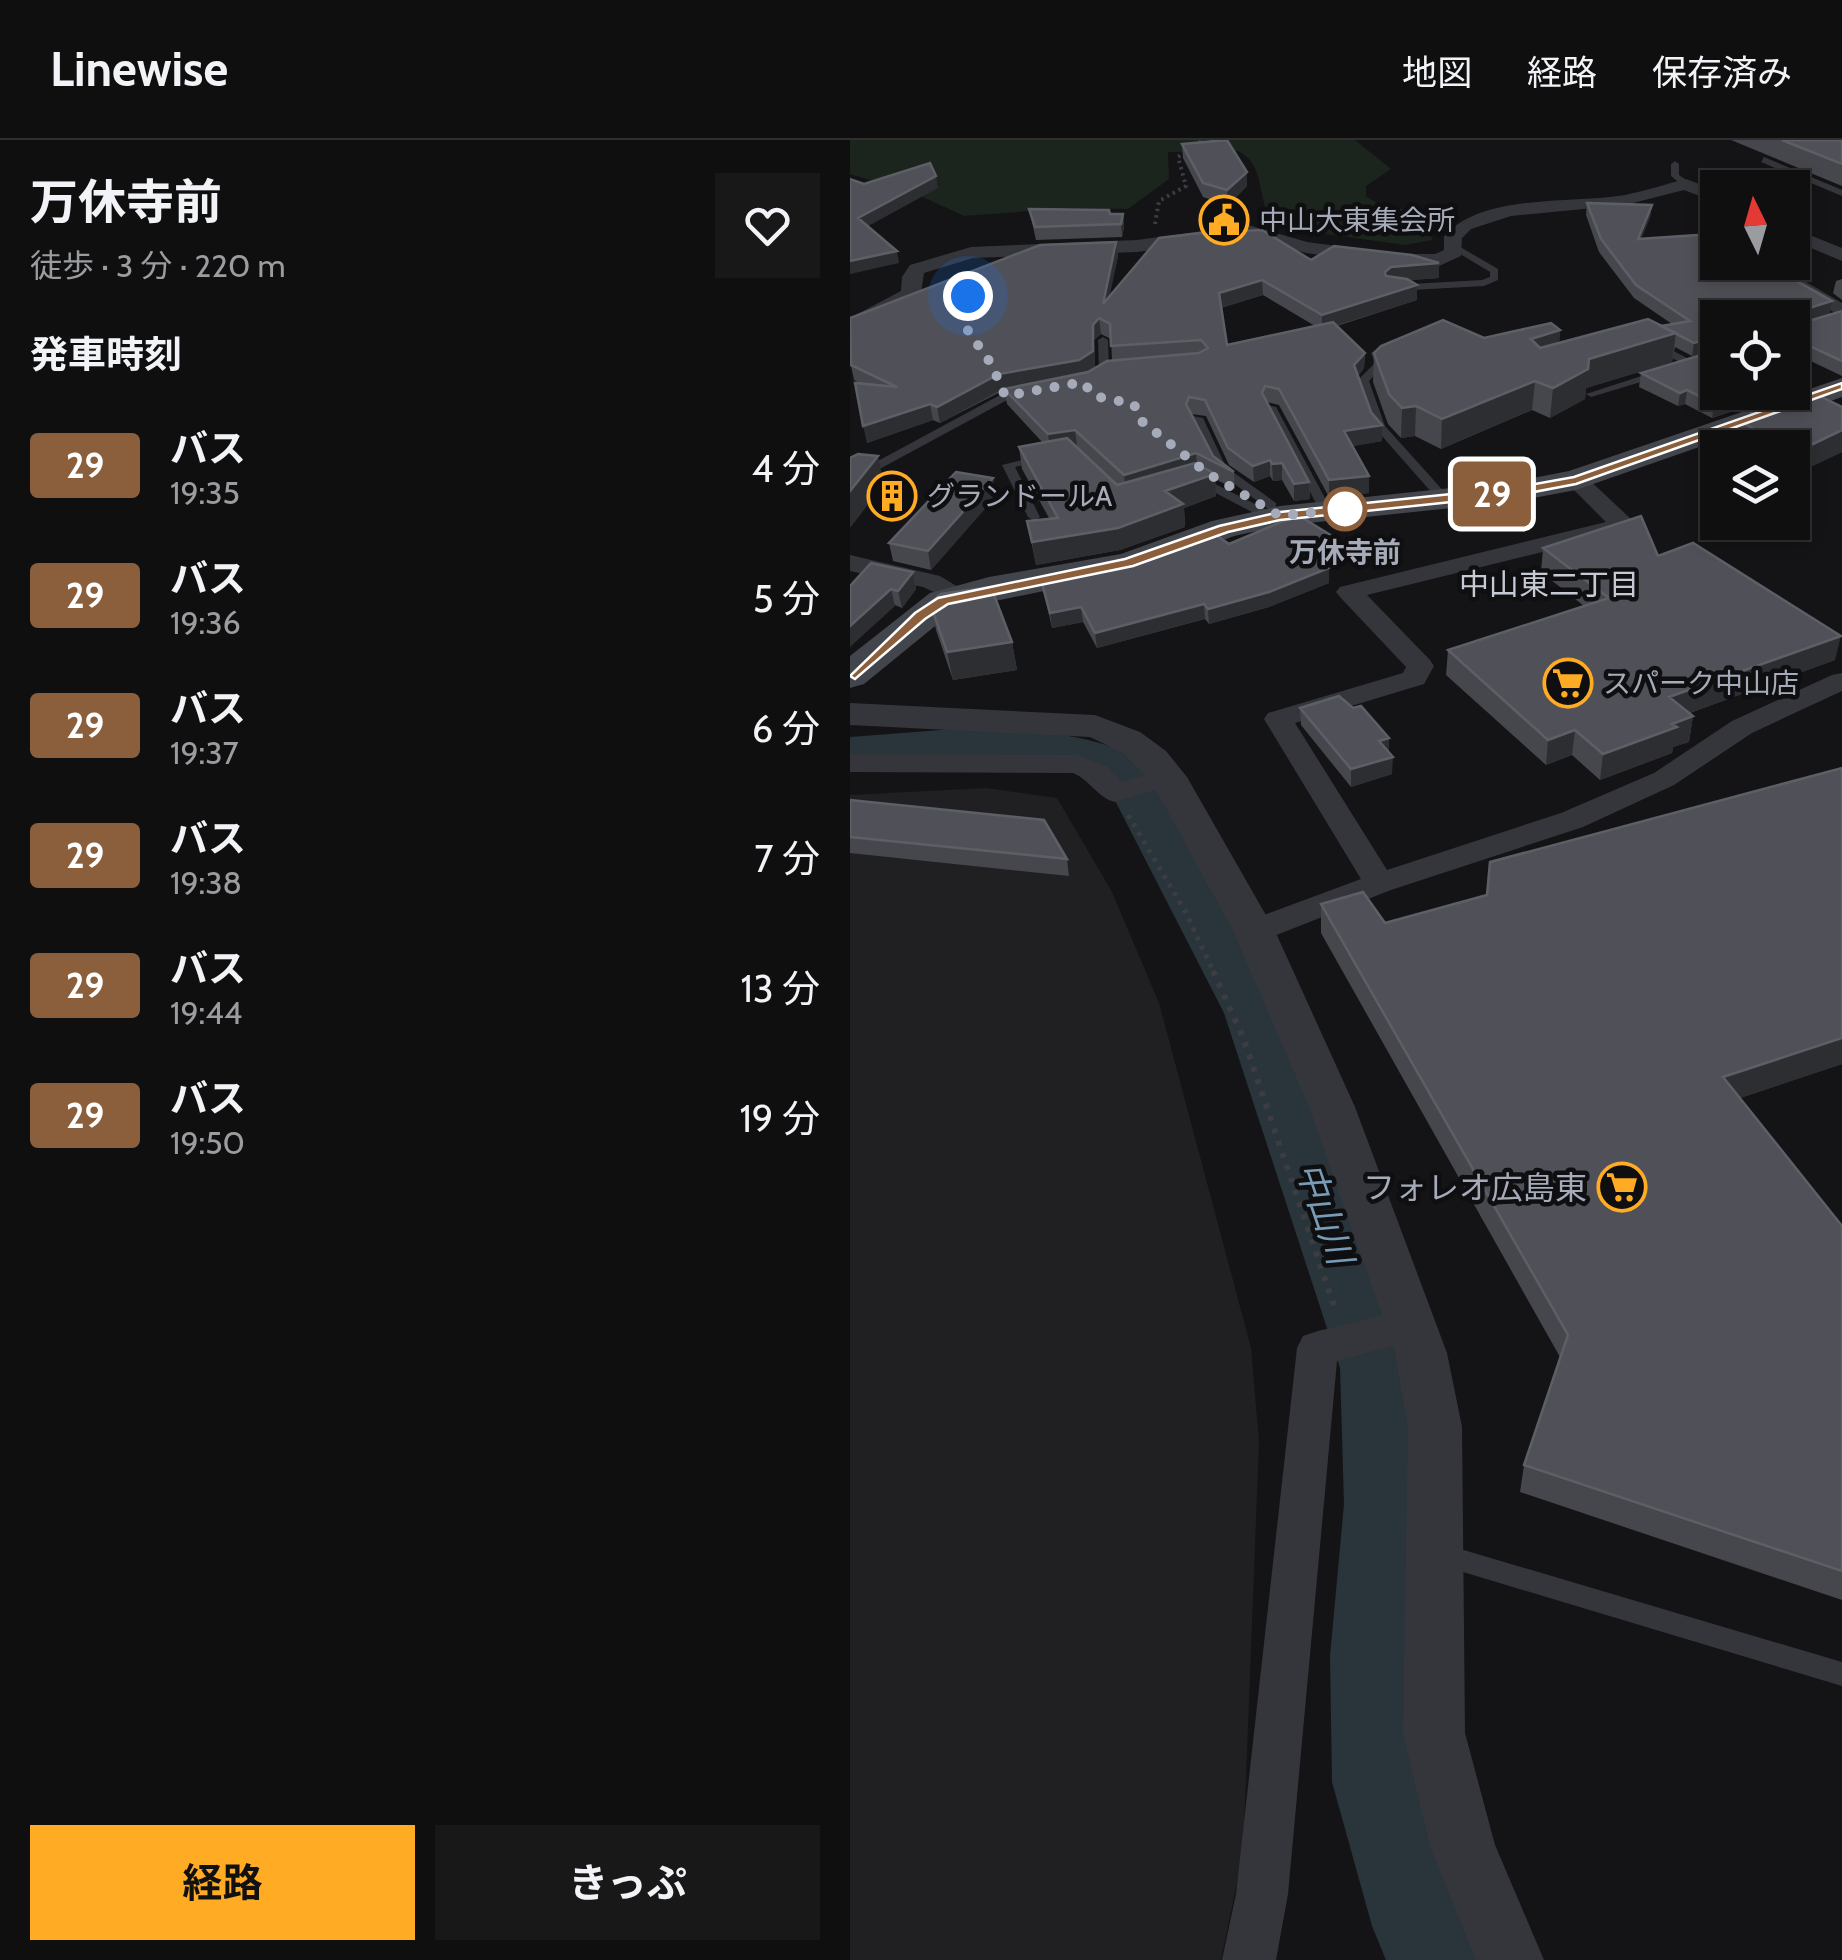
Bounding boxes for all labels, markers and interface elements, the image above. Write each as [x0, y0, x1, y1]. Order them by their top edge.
text: Linewise [50, 40, 228, 98]
text: 地図 [1402, 51, 1472, 94]
text: 経路 [1527, 51, 1597, 94]
text: 保存済み [1652, 51, 1792, 94]
north arrow [1700, 170, 1810, 280]
map controls [1700, 170, 1810, 540]
text: 万休寺前 [30, 173, 222, 231]
button: heart [715, 173, 820, 278]
public building icon: 中山大東集会所 [1198, 194, 1250, 246]
place label: 中山大東集会所 [1259, 203, 1455, 237]
text: 徒歩 · 3 分 · 220 m [30, 246, 286, 285]
your location [943, 271, 993, 321]
button: locate [1700, 300, 1810, 410]
text: 発車時刻 [30, 331, 182, 378]
text: バス [170, 425, 246, 472]
button: layers [1700, 430, 1810, 540]
text: 29 [66, 444, 104, 487]
text: 4 分 [751, 445, 820, 492]
line badge: 29 [1447, 462, 1537, 526]
building icon: グランドールA [866, 470, 918, 522]
text: 19:35 [170, 473, 240, 512]
text: 29 [1473, 473, 1511, 516]
place label: グランドールA [927, 479, 1113, 513]
marker: 万休寺前 [1324, 488, 1366, 530]
place label: 万休寺前 [1289, 535, 1401, 569]
text: バス [170, 555, 246, 602]
district label: 中山東二丁目 [1459, 566, 1639, 603]
text: 29 [66, 574, 104, 617]
text: 5 分 [753, 575, 820, 622]
text: 19:36 [170, 603, 241, 642]
supermarket icon: スパーク中山店 [1542, 657, 1594, 709]
place label: スパーク中山店 [1603, 666, 1799, 700]
text: バス [170, 685, 246, 732]
text: 29 [66, 704, 104, 747]
text: 6 分 [752, 705, 820, 752]
text: 19:37 [170, 733, 239, 772]
text: バス [170, 815, 246, 862]
text: 29 [66, 834, 104, 877]
text: 7 分 [754, 835, 820, 882]
text: 19:38 [170, 863, 242, 902]
text: バス [170, 945, 246, 992]
text: 29 [66, 964, 104, 1007]
text: 13 分 [741, 965, 820, 1012]
text: 19:44 [170, 993, 242, 1032]
text: バス [170, 1075, 246, 1122]
text: 29 [66, 1094, 104, 1137]
text: 19 分 [739, 1095, 820, 1142]
text: 19:50 [170, 1123, 245, 1162]
water label: 中山川 [1288, 1156, 1364, 1273]
supermarket icon: フォレオ広島東 [1596, 1161, 1648, 1213]
place label: フォレオ広島東 [1363, 1168, 1587, 1207]
button: 経路 [30, 1825, 415, 1940]
button: きっぷ [435, 1825, 820, 1940]

